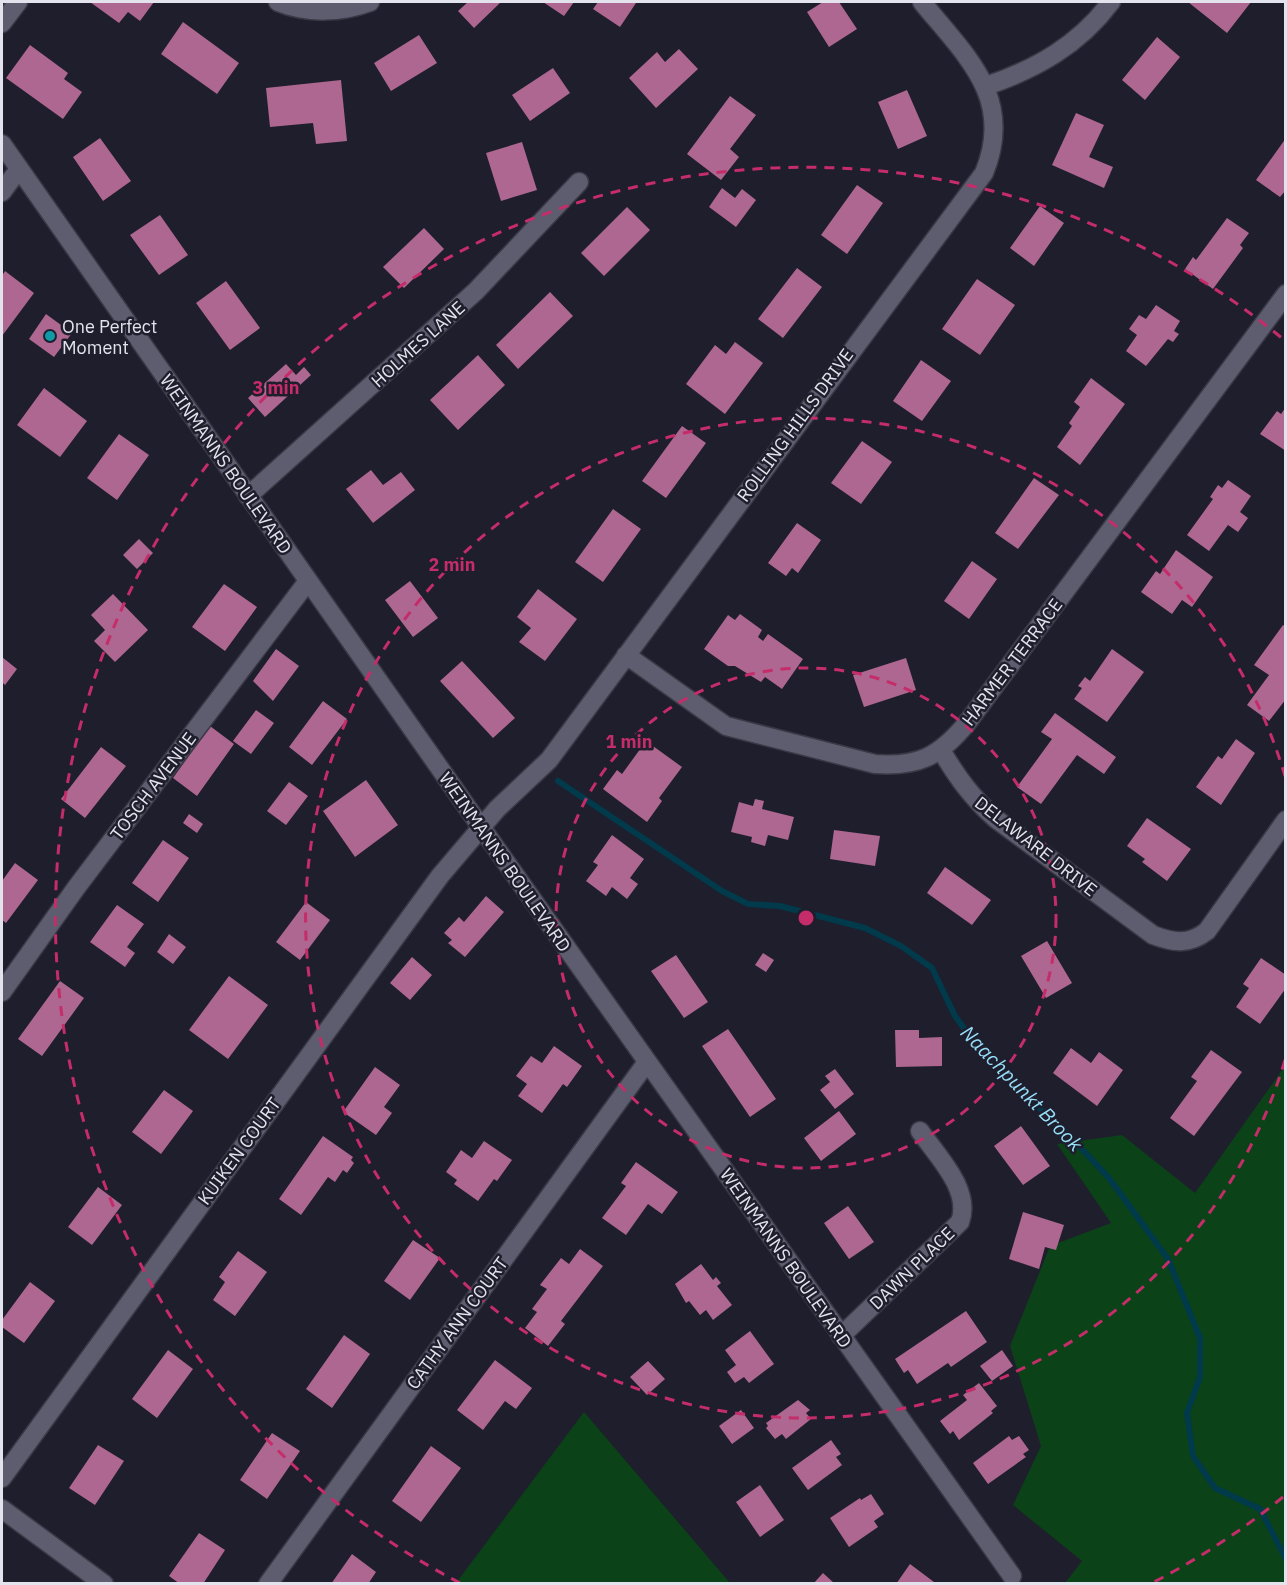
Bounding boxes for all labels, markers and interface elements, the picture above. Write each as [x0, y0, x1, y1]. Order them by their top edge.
street label: HOLMES LANE [366, 296, 470, 392]
place label: One Perfect Moment [62, 315, 157, 359]
marker: One Perfect Moment [43, 329, 57, 343]
street label: ROLLING HILLS DRIVE [732, 344, 858, 506]
street label: WEINMANNS BOULEVARD [155, 370, 297, 558]
text: 3 min [252, 376, 300, 399]
text: 2 min [428, 553, 476, 576]
street label: HARMER TERRACE [957, 594, 1067, 730]
street label: TOSCH AVENUE [105, 728, 201, 844]
text: 1 min [605, 730, 653, 753]
street label: WEINMANNS BOULEVARD [434, 768, 576, 956]
street label: DELAWARE DRIVE [970, 791, 1102, 901]
centre of rings [796, 908, 816, 928]
water label: Naachpunkt Brook [955, 1019, 1090, 1157]
street label: KUIKEN COURT [192, 1093, 286, 1209]
street label: WEINMANNS BOULEVARD [715, 1164, 857, 1352]
street label: DAWN PLACE [865, 1222, 959, 1314]
street label: CATHY ANN COURT [401, 1252, 513, 1394]

